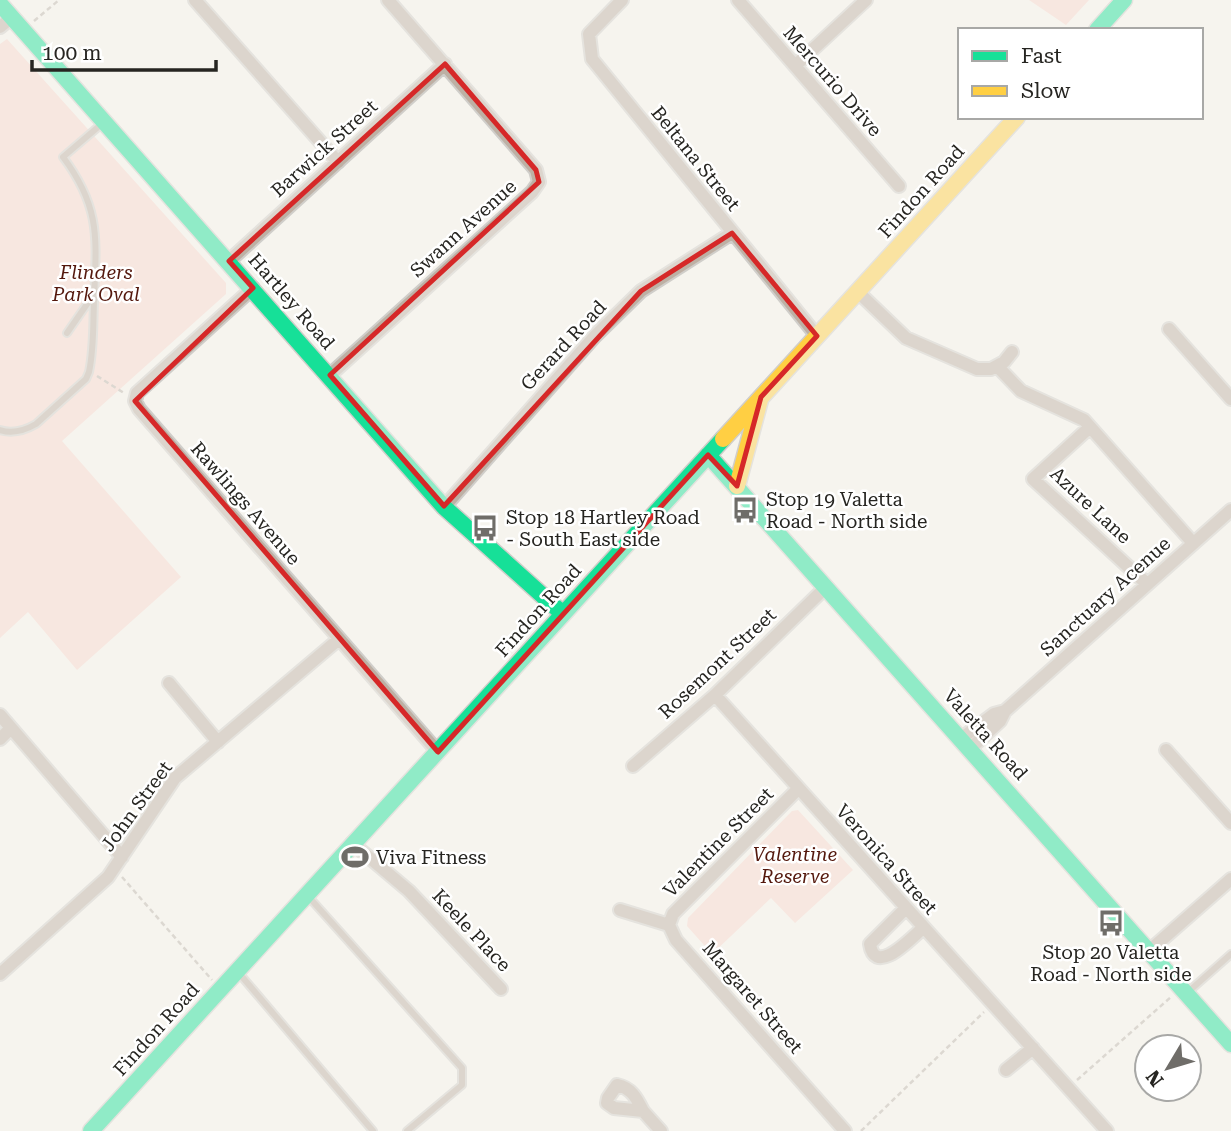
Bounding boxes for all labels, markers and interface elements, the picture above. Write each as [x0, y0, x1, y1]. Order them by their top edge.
street label: Mercurio Drive [779, 22, 887, 141]
scale bar [32, 28, 215, 72]
legend [958, 28, 1203, 119]
text: 100 m [42, 41, 102, 65]
text: Fast [1021, 44, 1062, 68]
text: Slow [1021, 79, 1071, 103]
street label: Barwick Street [267, 95, 382, 202]
street label: Beltana Street [646, 101, 745, 215]
street label: Findon Road [874, 140, 969, 243]
street label: Swann Avenue [405, 175, 521, 282]
street label: Hartley Road [244, 249, 340, 354]
park label: Flinders Park Oval [51, 261, 140, 306]
street label: Gerard Road [516, 296, 611, 395]
street label: Rawlings Avenue [186, 437, 305, 570]
street label: Azure Lane [1045, 462, 1136, 549]
place label: Stop 19 Valetta Road - North side [766, 488, 927, 533]
bus stop icon: Stop 19 Valetta Road - North side [730, 495, 760, 525]
place label: Stop 18 Hartley Road - South East side [506, 506, 700, 551]
bus stop icon: Stop 18 Hartley Road - South East side [470, 513, 500, 543]
street label: Sanctuary Acenue [1035, 532, 1175, 661]
street label: Findon Road [491, 559, 586, 662]
street label: Rosemont Street [654, 603, 781, 723]
street label: Valetta Road [939, 684, 1033, 785]
street label: John Street [96, 757, 177, 856]
street label: Valentine Street [659, 783, 778, 902]
street label: Veronica Street [831, 799, 942, 919]
sports icon: Viva Fitness [340, 842, 370, 872]
park label: Valentine Reserve [753, 843, 838, 888]
place label: Viva Fitness [376, 846, 486, 869]
street label: Keele Place [428, 884, 516, 976]
bus stop icon: Stop 20 Valetta Road - North side [1096, 908, 1126, 938]
street label: Margaret Street [698, 937, 808, 1058]
place label: Stop 20 Valetta Road - North side [1030, 941, 1192, 986]
street label: Findon Road [109, 978, 204, 1081]
north arrow [1133, 1033, 1203, 1103]
text: N [1141, 1065, 1169, 1091]

